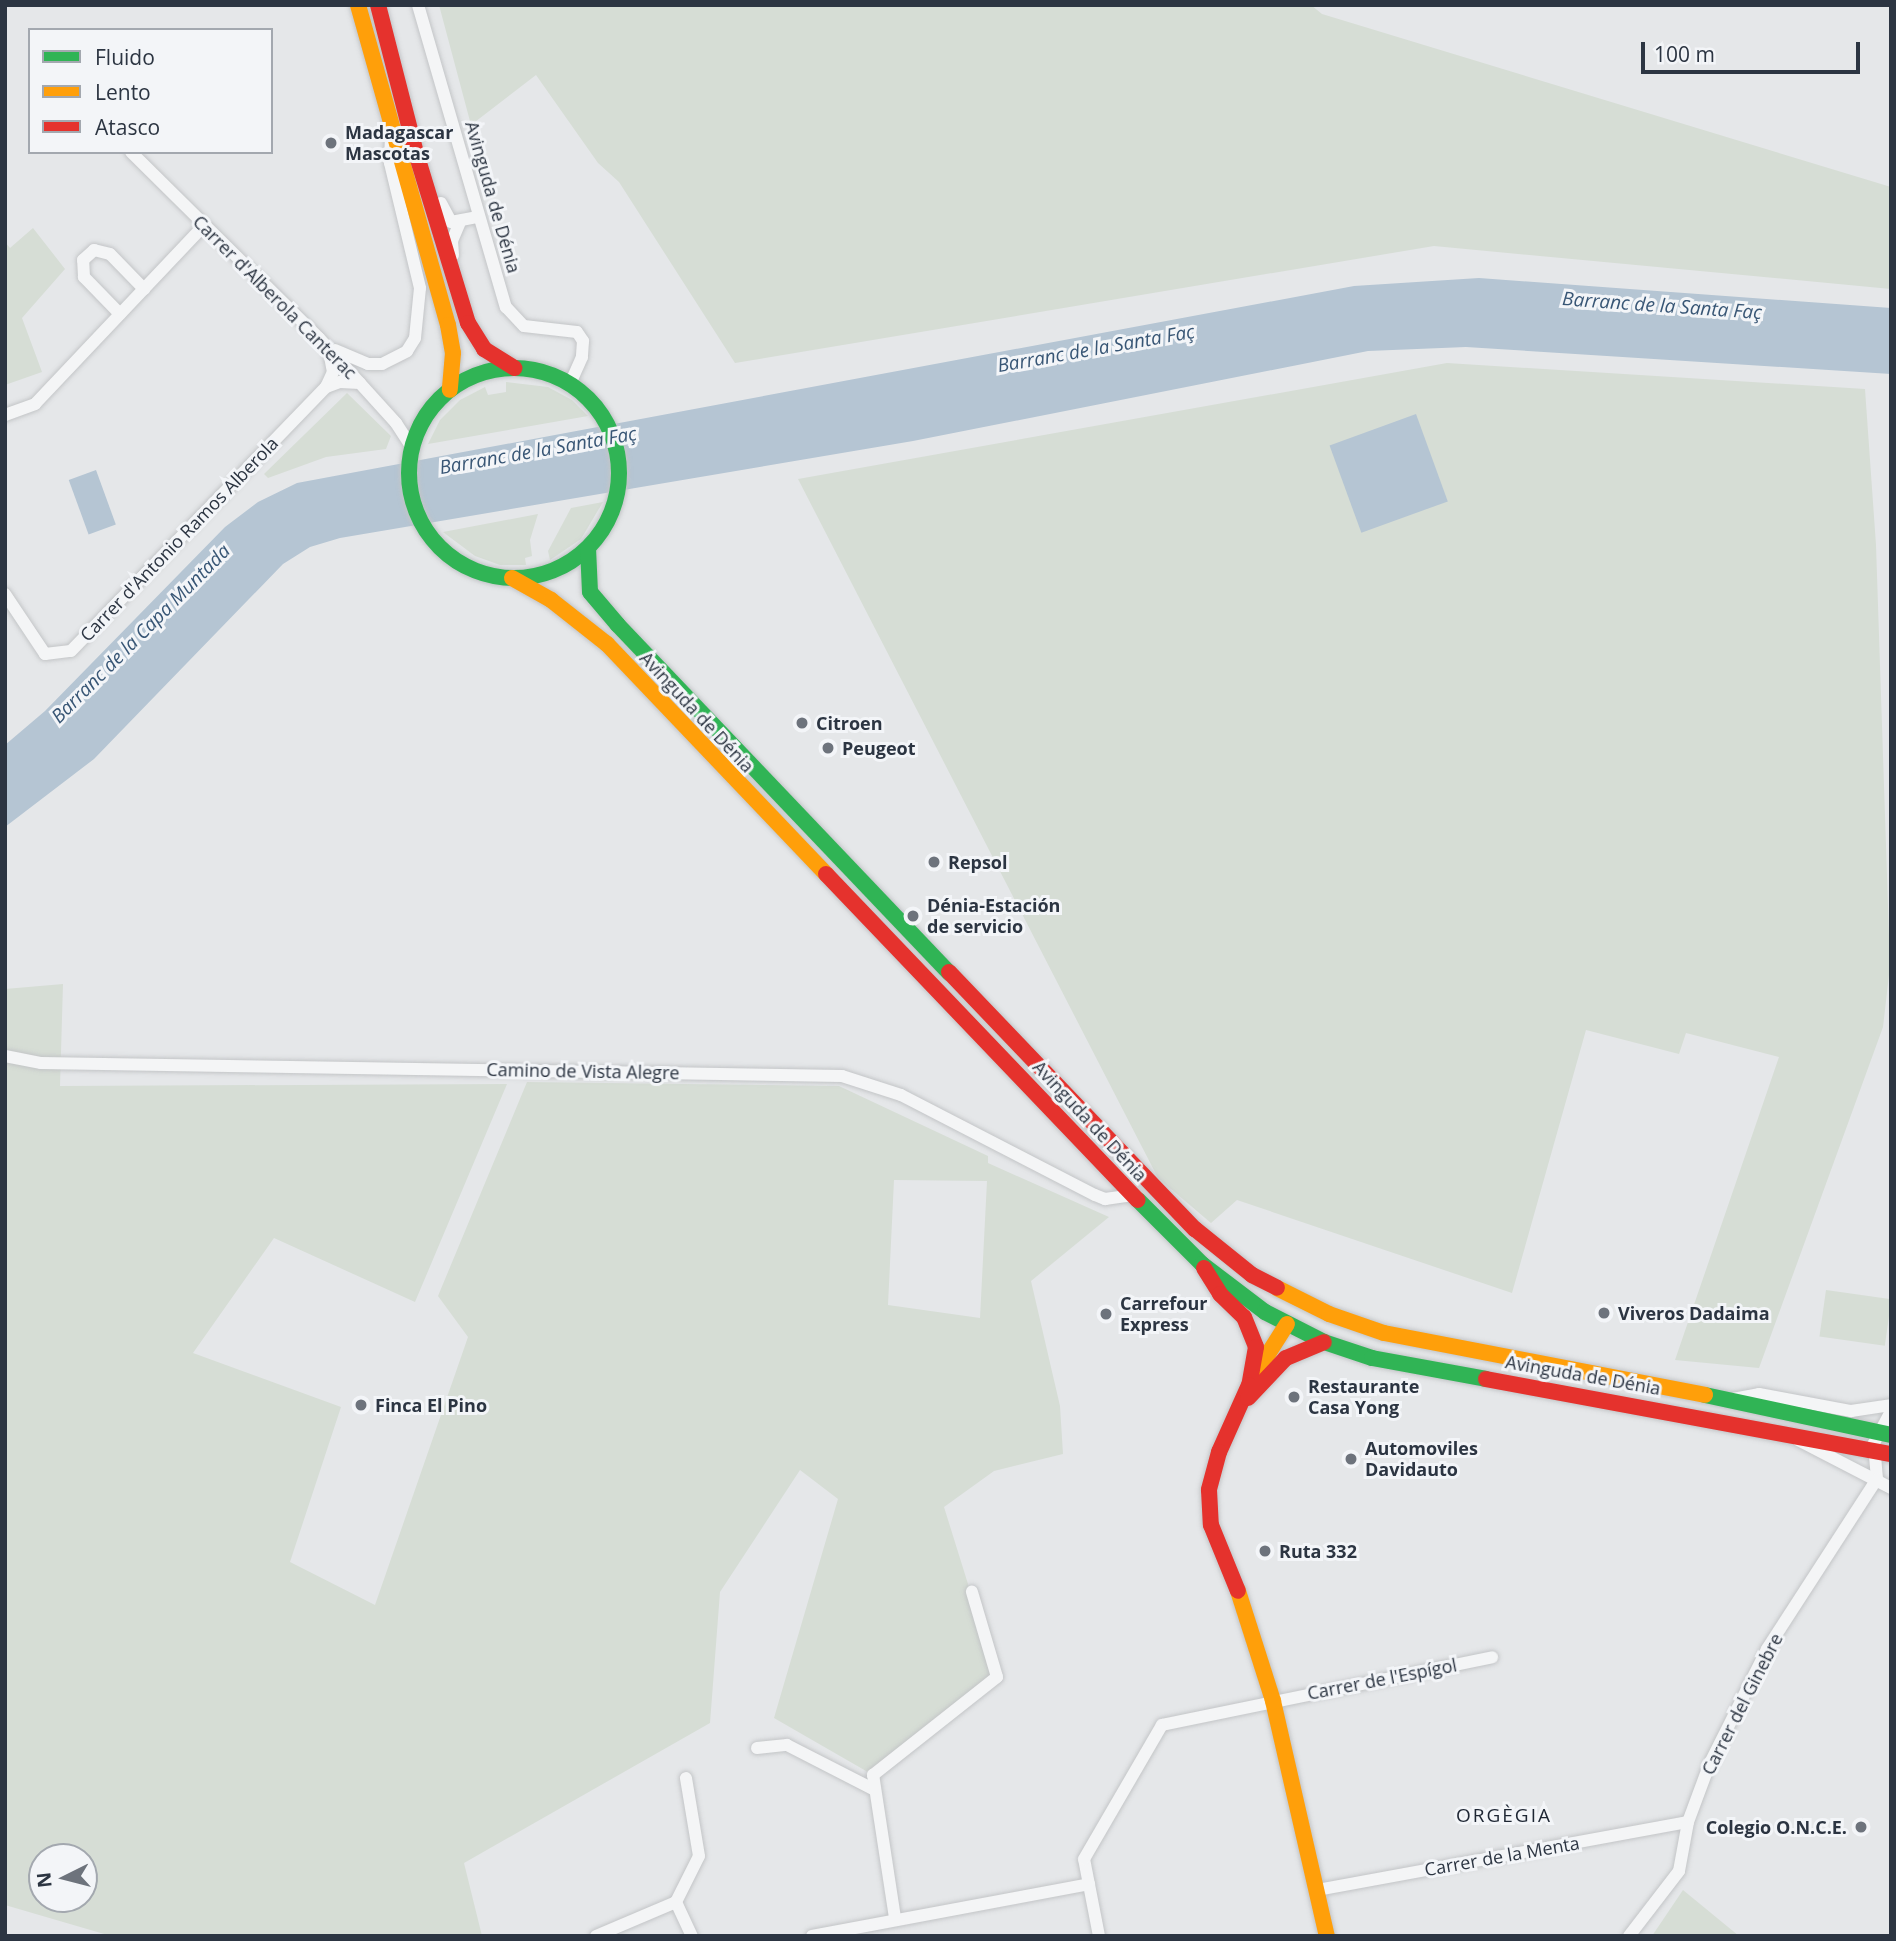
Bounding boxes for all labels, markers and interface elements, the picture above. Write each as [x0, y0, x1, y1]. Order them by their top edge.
legend [28, 28, 273, 154]
scale bar [1644, 28, 1863, 72]
text: 100 m [1654, 40, 1715, 68]
text: Fluido [95, 43, 155, 71]
text: Lento [95, 78, 151, 106]
text: Atasco [95, 113, 160, 141]
street label: Avinguda de Dénia [461, 119, 525, 275]
place label: Madagascar Mascotas [345, 122, 453, 164]
marker: Madagascar Mascotas [323, 135, 339, 151]
street label: Carrer d'Alberola Canterac [189, 211, 361, 383]
water label: Barranc de la Santa Faç [1562, 288, 1762, 324]
water label: Barranc de la Santa Faç [996, 320, 1196, 378]
water label: Barranc de la Santa Faç [438, 422, 638, 480]
street label: Carrer d'Antonio Ramos Alberola [76, 432, 282, 646]
water label: Barranc de la Capa Muntada [47, 540, 235, 728]
street label: Avinguda de Dénia [636, 647, 758, 777]
place label: Citroen [816, 712, 883, 734]
marker: Citroen [794, 715, 810, 731]
place label: Peugeot [842, 737, 916, 759]
marker: Peugeot [820, 740, 836, 756]
place label: Repsol [948, 851, 1007, 873]
marker: Repsol [926, 854, 942, 870]
place label: Dénia-Estación de servicio [927, 895, 1060, 937]
marker: Dénia-Estación de servicio [905, 908, 921, 924]
street label: Avinguda de Dénia [1029, 1056, 1151, 1186]
street label: Camino de Vista Alegre [486, 1059, 680, 1083]
place label: Carrefour Express [1120, 1293, 1207, 1336]
place label: Viveros Dadaima [1618, 1302, 1770, 1324]
marker: Viveros Dadaima [1596, 1305, 1612, 1321]
marker: Carrefour Express [1098, 1306, 1114, 1322]
street label: Avinguda de Dénia [1504, 1351, 1662, 1399]
place label: Restaurante Casa Yong [1308, 1376, 1419, 1418]
marker: Restaurante Casa Yong [1286, 1389, 1302, 1405]
place label: Finca El Pino [375, 1394, 487, 1416]
marker: Finca El Pino [353, 1397, 369, 1413]
place label: Automoviles Davidauto [1365, 1438, 1478, 1480]
marker: Automoviles Davidauto [1343, 1451, 1359, 1467]
place label: Ruta 332 [1279, 1540, 1357, 1562]
marker: Ruta 332 [1257, 1543, 1273, 1559]
street label: Carrer del Ginebre [1697, 1630, 1787, 1778]
street label: Carrer de l'Espígol [1305, 1654, 1459, 1704]
district label: ORGÈGIA [1457, 1805, 1551, 1827]
place label: Colegio O.N.C.E. [1706, 1816, 1847, 1838]
marker: Colegio O.N.C.E. [1853, 1819, 1869, 1835]
street label: Carrer de la Menta [1423, 1832, 1581, 1880]
north arrow [28, 1843, 98, 1913]
text: N [30, 1871, 58, 1889]

